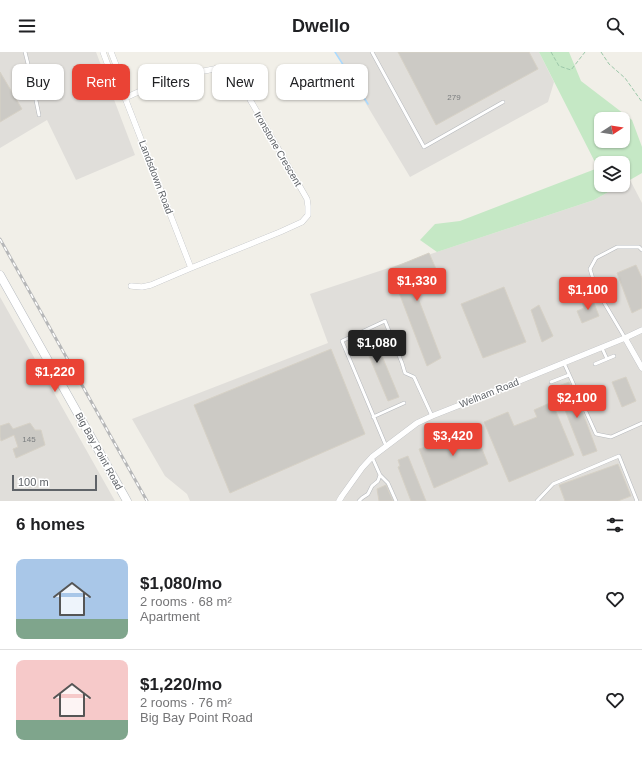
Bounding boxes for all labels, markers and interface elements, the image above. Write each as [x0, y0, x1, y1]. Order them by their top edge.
icon: menu [16, 15, 38, 37]
icon: search [604, 15, 626, 37]
text: Dwello [292, 16, 350, 36]
chip: Buy [12, 64, 64, 100]
chip: Rent [72, 64, 130, 100]
chip: Filters [138, 64, 204, 100]
chip: New [212, 64, 268, 100]
chip: Apartment [276, 64, 368, 100]
house number: 279 [447, 93, 461, 102]
street label: Ironstone Crescent [252, 110, 304, 189]
north arrow [594, 112, 630, 148]
map controls [594, 112, 630, 192]
street label: Landsdown Road [137, 139, 175, 215]
button: layers [594, 156, 630, 192]
pin: $1,330 [384, 268, 450, 302]
text: $1,330 [397, 273, 437, 288]
pin: $1,100 [555, 277, 621, 311]
text: $1,100 [568, 282, 608, 297]
pin: $1,080 [344, 330, 410, 364]
text: $1,080 [357, 335, 397, 350]
pin: $1,220 [22, 359, 88, 393]
text: $1,220 [35, 364, 75, 379]
street label: Welham Road [458, 376, 520, 410]
pin: $2,100 [544, 385, 610, 419]
text: $2,100 [557, 390, 597, 405]
street label: Big Bay Point Road [73, 410, 125, 492]
pin: $3,420 [420, 423, 486, 457]
text: $3,420 [433, 428, 473, 443]
house number: 145 [22, 435, 36, 444]
scale bar [12, 473, 97, 492]
text: 100 m [18, 476, 49, 488]
icon: filters [604, 514, 626, 536]
text: 6 homes [16, 515, 85, 534]
text: $1,080/mo [140, 574, 222, 593]
icon: home [48, 575, 96, 623]
icon: heart [604, 588, 626, 610]
text: 2 rooms · 68 m² [140, 594, 232, 609]
text: Apartment [140, 609, 200, 624]
text: $1,220/mo [140, 675, 222, 694]
icon: home [48, 676, 96, 724]
icon: heart [604, 689, 626, 711]
text: 2 rooms · 76 m² [140, 695, 232, 710]
text: Big Bay Point Road [140, 710, 253, 725]

